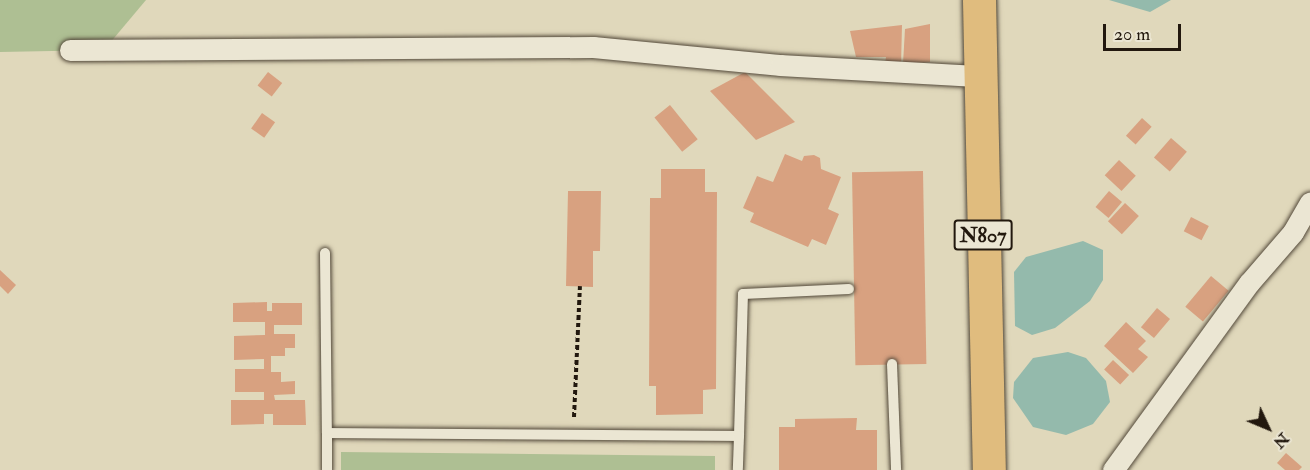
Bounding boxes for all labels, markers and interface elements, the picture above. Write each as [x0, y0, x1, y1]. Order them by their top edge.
scale bar [1106, 12, 1184, 50]
text: 20 m [1114, 23, 1150, 46]
road number: N807 [953, 218, 1013, 252]
north arrow [1238, 398, 1298, 458]
text: N [1269, 428, 1293, 453]

